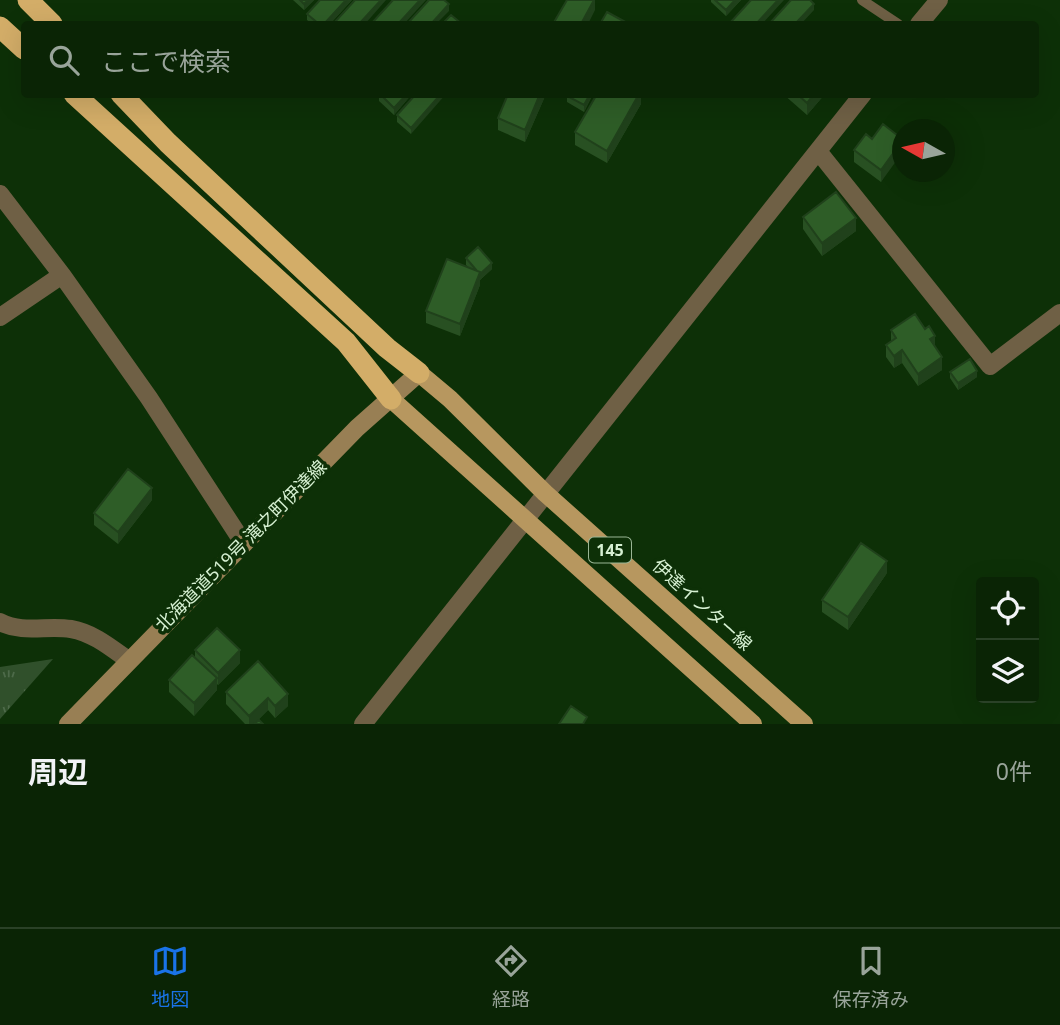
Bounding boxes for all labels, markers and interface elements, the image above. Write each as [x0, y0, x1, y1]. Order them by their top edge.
search box [21, 21, 1039, 98]
icon: search [45, 41, 83, 79]
text: ここで検索 [101, 43, 231, 79]
north arrow [892, 119, 955, 182]
street label: 北海道道519号 滝之町伊達線 [149, 454, 331, 636]
road number: 145 [589, 538, 631, 562]
street label: 伊達インター線 [648, 553, 758, 655]
map controls [976, 577, 1039, 703]
button: locate [976, 577, 1039, 640]
button: layers [976, 640, 1039, 703]
text: 周辺 [28, 751, 88, 792]
text: 0件 [996, 755, 1032, 787]
tab: 地図 [151, 942, 189, 1012]
tab: 経路 [492, 942, 530, 1012]
tab: 保存済み [833, 942, 909, 1012]

